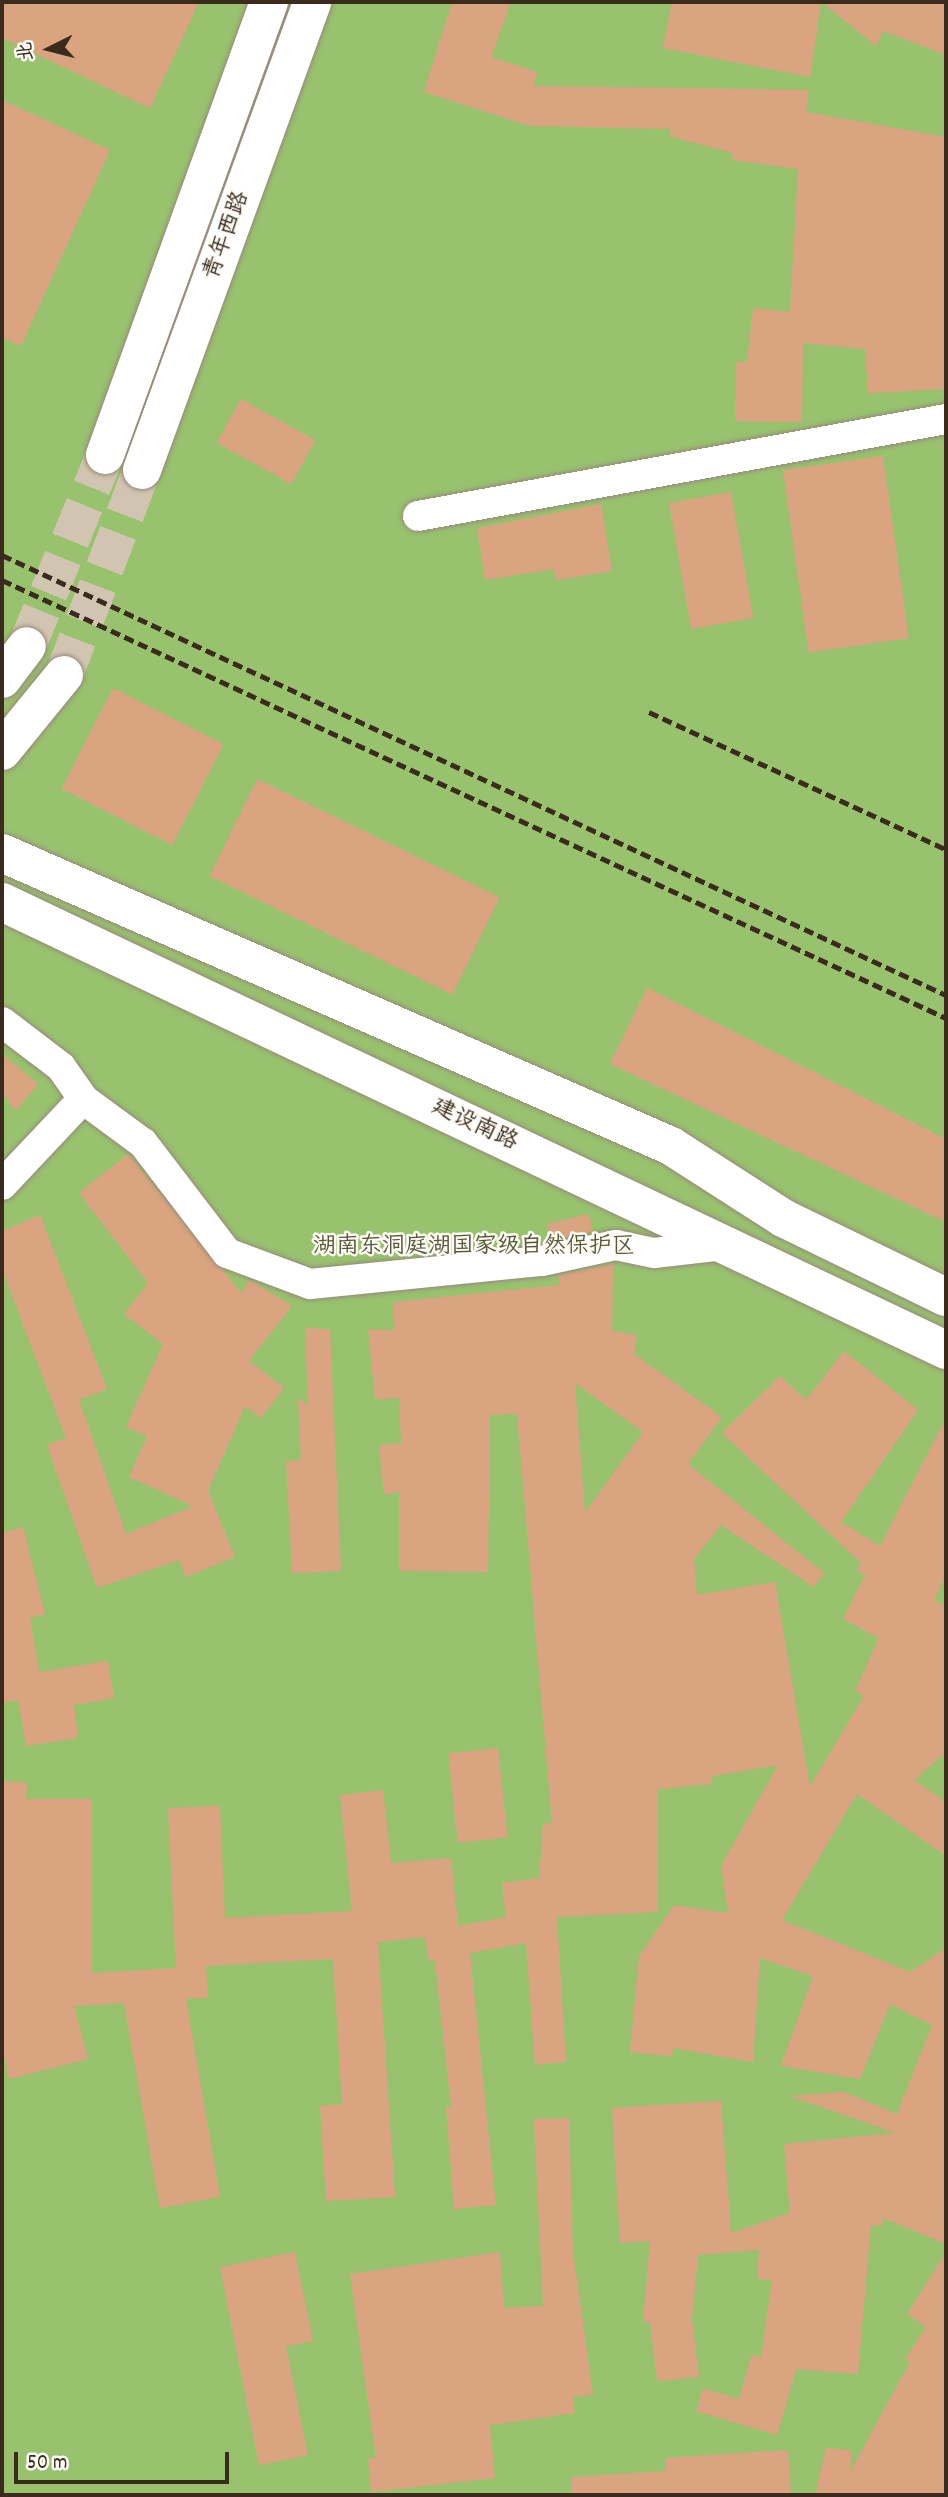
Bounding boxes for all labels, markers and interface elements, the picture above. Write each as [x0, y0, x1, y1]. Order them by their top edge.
north arrow [14, 14, 84, 84]
text: 北 [13, 40, 42, 62]
street label: 青年西路 [199, 188, 257, 284]
street label: 建设南路 [426, 1094, 522, 1158]
park label: 湖南东洞庭湖国家级自然保护区 [313, 1234, 635, 1262]
scale bar [18, 2438, 233, 2482]
text: 50 m [27, 2449, 67, 2479]

